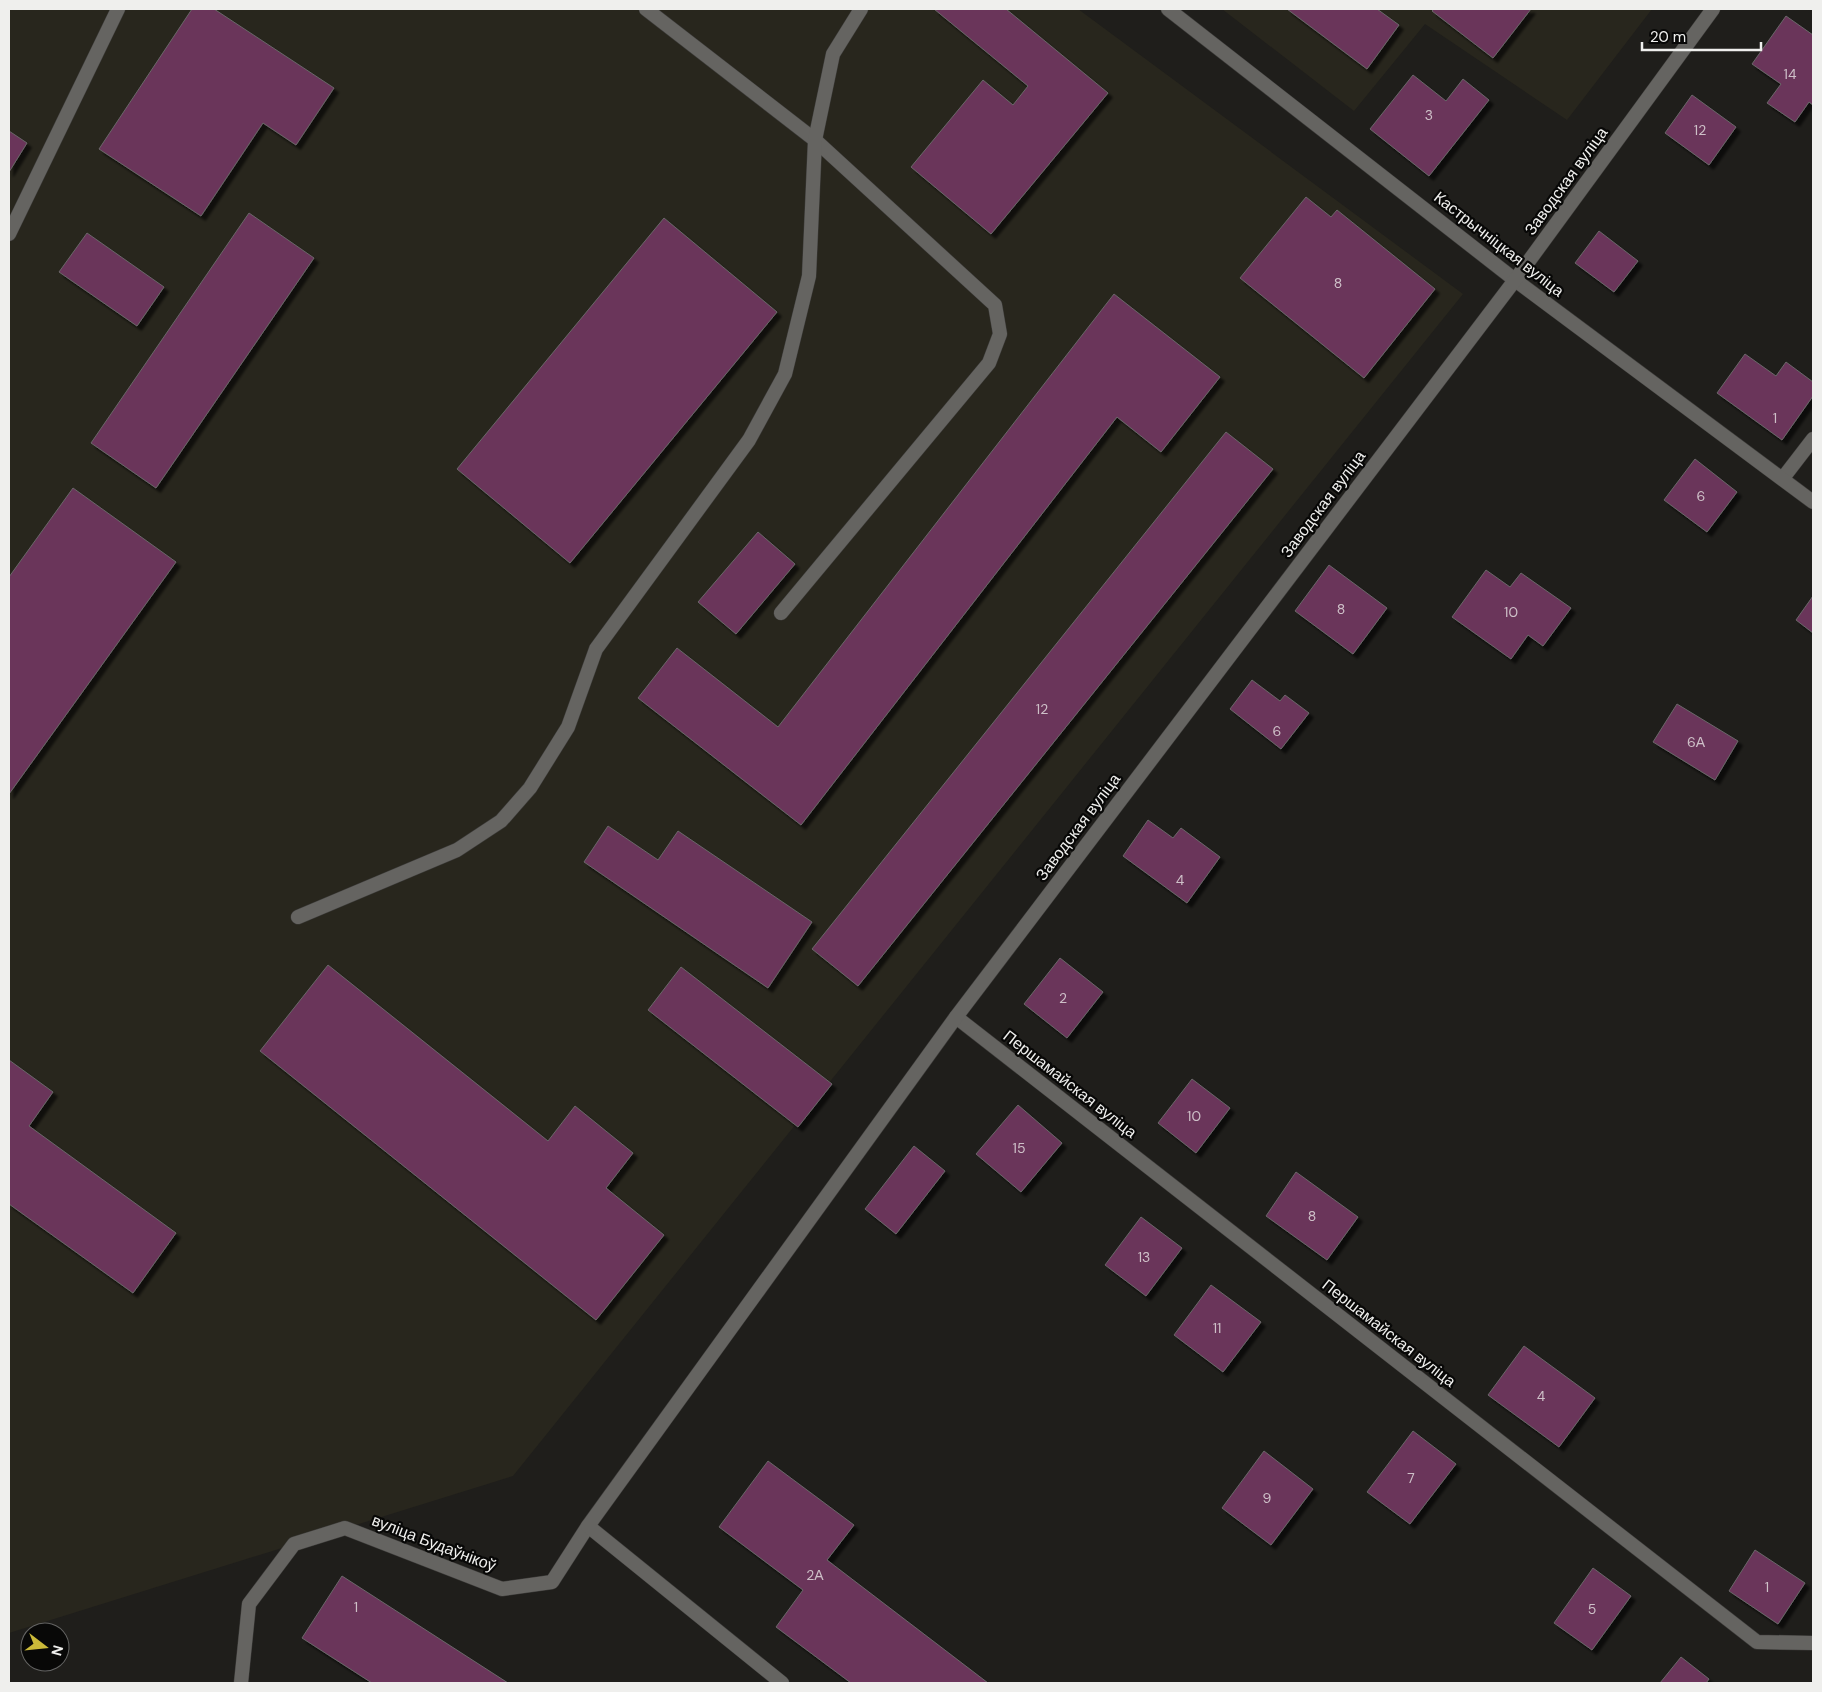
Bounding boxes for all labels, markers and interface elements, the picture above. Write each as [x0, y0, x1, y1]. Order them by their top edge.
scale bar [1642, 20, 1761, 52]
text: 20 m [1650, 27, 1686, 47]
house number: 14 [1784, 65, 1797, 83]
house number: 3 [1425, 106, 1433, 124]
house number: 12 [1694, 121, 1706, 139]
street label: Заводская вуліца [1520, 123, 1612, 239]
street label: Кастрычніцкая вуліца [1430, 187, 1568, 302]
house number: 8 [1334, 274, 1342, 292]
house number: 1 [1773, 409, 1777, 427]
street label: Заводская вуліца [1276, 446, 1370, 562]
house number: 6 [1697, 487, 1705, 505]
house number: 8 [1337, 600, 1345, 618]
house number: 10 [1504, 603, 1518, 621]
house number: 12 [1036, 700, 1048, 718]
house number: 6 [1273, 722, 1281, 740]
house number: 6А [1687, 733, 1706, 751]
street label: Заводская вуліца [1031, 769, 1125, 885]
house number: 4 [1176, 871, 1185, 889]
house number: 2 [1059, 989, 1067, 1007]
street label: Першамайская вуліца [999, 1025, 1141, 1143]
house number: 10 [1187, 1107, 1201, 1125]
house number: 15 [1013, 1139, 1025, 1157]
house number: 8 [1308, 1207, 1316, 1225]
house number: 13 [1138, 1248, 1150, 1266]
street label: Першамайская вуліца [1318, 1274, 1460, 1392]
house number: 11 [1213, 1319, 1221, 1337]
house number: 4 [1537, 1387, 1546, 1405]
house number: 7 [1407, 1469, 1415, 1487]
house number: 9 [1263, 1489, 1272, 1507]
street label: вуліца Будаўнікоў [369, 1510, 499, 1576]
house number: 2А [806, 1566, 824, 1584]
house number: 1 [1765, 1578, 1769, 1596]
house number: 1 [354, 1598, 358, 1616]
house number: 5 [1588, 1600, 1596, 1618]
north arrow [20, 1622, 70, 1672]
text: N [47, 1643, 68, 1658]

